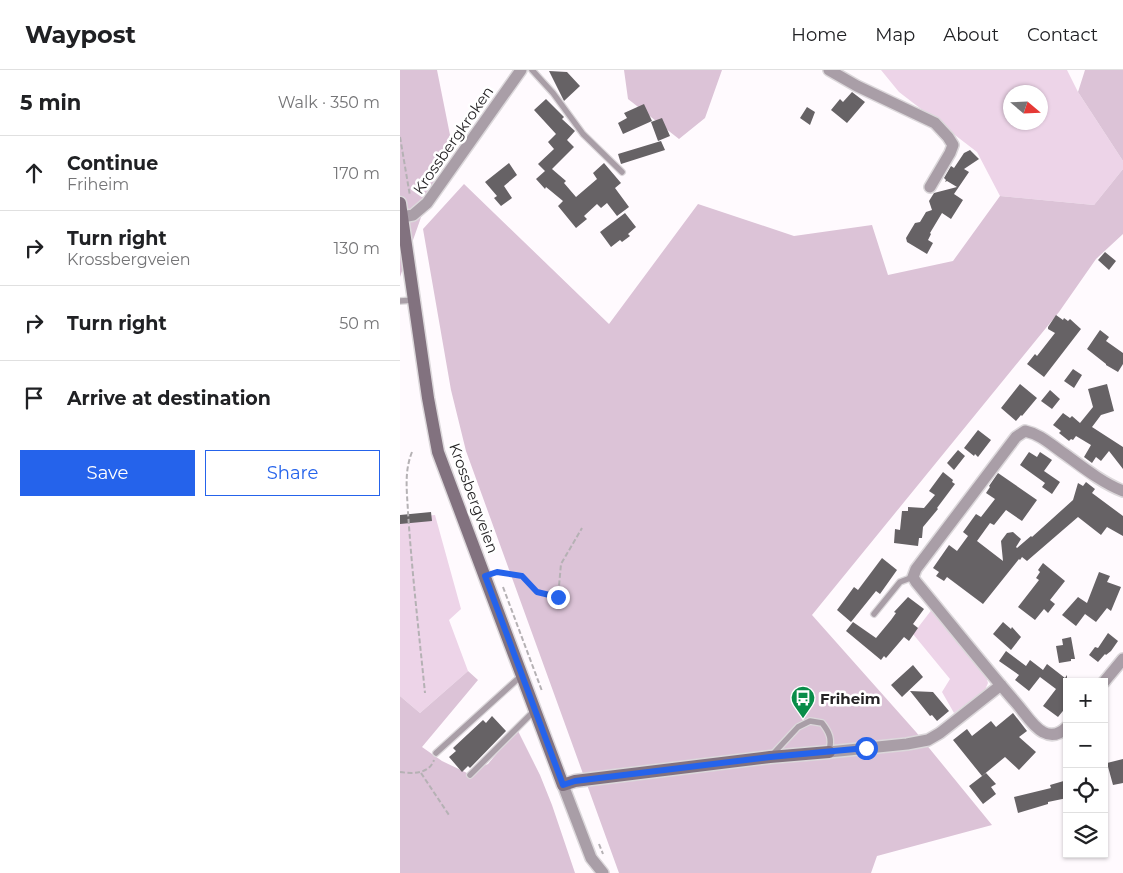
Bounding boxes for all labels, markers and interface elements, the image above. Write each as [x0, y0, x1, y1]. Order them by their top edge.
text: Waypost [25, 20, 136, 49]
text: Home [791, 24, 847, 46]
text: Map [875, 24, 915, 46]
text: About [943, 24, 999, 46]
text: Contact [1027, 24, 1098, 46]
street label: Krossbergkroken [409, 82, 497, 198]
north arrow [1003, 85, 1048, 130]
text: 5 min [20, 90, 81, 115]
text: Walk · 350 m [278, 93, 380, 112]
text: Continue [67, 152, 158, 175]
icon: ahead [20, 159, 48, 187]
text: 170 m [333, 164, 380, 183]
text: Friheim [67, 175, 129, 194]
text: Turn right [67, 227, 167, 250]
icon: right [20, 234, 48, 262]
text: 130 m [333, 239, 380, 258]
text: Krossbergveien [67, 250, 191, 269]
icon: right [20, 309, 48, 337]
text: Turn right [67, 312, 167, 335]
text: 50 m [339, 314, 380, 333]
icon: arrive [20, 384, 48, 412]
text: Arrive at destination [67, 387, 271, 410]
street label: Krossbergveien [445, 440, 503, 556]
button: Save [20, 450, 195, 496]
button: Share [205, 450, 380, 496]
route end [547, 586, 570, 609]
map controls [1063, 678, 1108, 858]
button: + [1063, 678, 1108, 723]
bus stop icon: Friheim [790, 685, 816, 719]
place label: Friheim [820, 689, 881, 708]
button: − [1063, 723, 1108, 768]
route start [855, 737, 878, 760]
button: locate [1063, 768, 1108, 813]
button: layers [1063, 813, 1108, 858]

